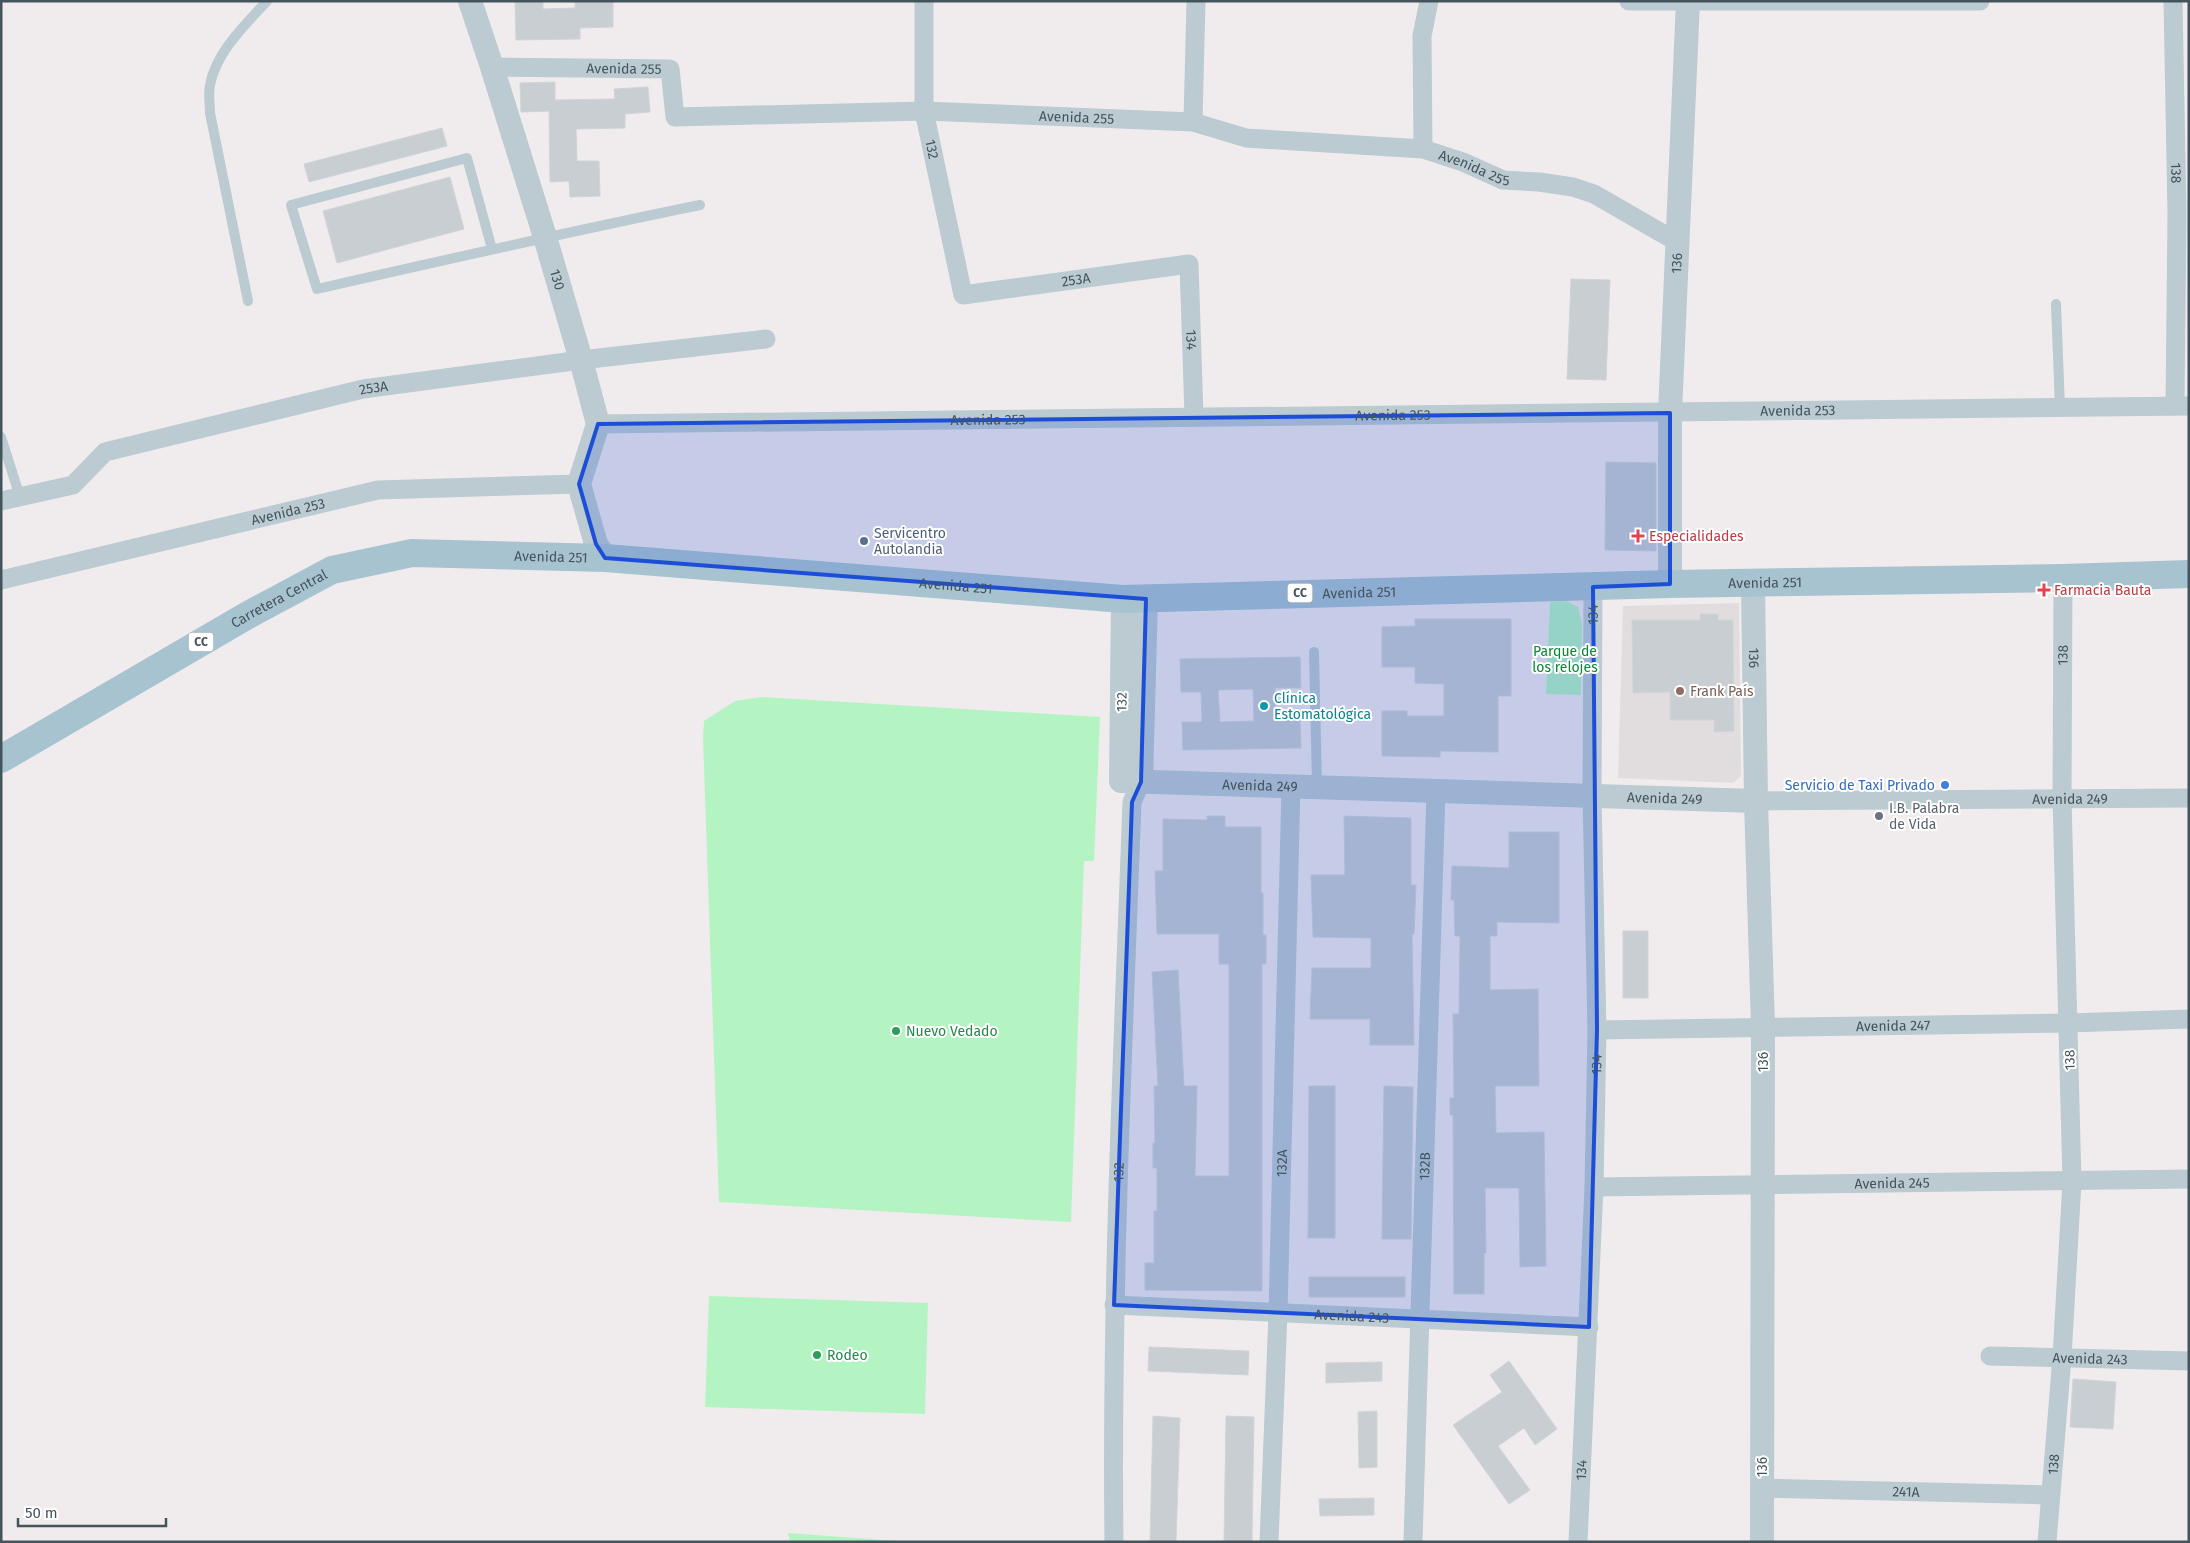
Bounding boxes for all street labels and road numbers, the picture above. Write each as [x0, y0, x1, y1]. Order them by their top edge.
street label: Avenida 255 [586, 60, 662, 77]
street label: Avenida 255 [1039, 107, 1115, 127]
street label: 132 [922, 138, 942, 161]
street label: Avenida 255 [1437, 146, 1510, 189]
street label: 138 [2168, 162, 2185, 184]
street label: 136 [1668, 253, 1685, 274]
street label: 130 [546, 267, 569, 292]
street label: 253A [1060, 269, 1091, 290]
street label: 134 [1183, 329, 1200, 351]
street label: 253A [357, 377, 389, 398]
street label: Avenida 253 [1760, 401, 1836, 419]
street label: Avenida 253 [1355, 406, 1431, 424]
street label: Avenida 253 [950, 411, 1026, 429]
street label: Avenida 253 [249, 494, 327, 529]
street label: Avenida 251 [514, 547, 588, 566]
street label: Carretera Central [228, 566, 330, 632]
street label: Avenida 251 [1728, 573, 1802, 592]
street label: Avenida 251 [918, 574, 993, 597]
street label: Avenida 251 [1322, 583, 1396, 602]
road number: CC [1288, 584, 1312, 602]
street label: 134 [1584, 604, 1601, 625]
road number: CC [188, 632, 214, 652]
street label: 138 [2054, 644, 2071, 665]
street label: 136 [1745, 648, 1763, 668]
street label: 132 [1113, 692, 1131, 712]
street label: Avenida 249 [1222, 776, 1298, 795]
street label: Avenida 249 [1627, 788, 1703, 808]
street label: Avenida 249 [2032, 790, 2108, 808]
street label: Avenida 247 [1856, 1017, 1930, 1035]
street label: 138 [2061, 1049, 2079, 1071]
street label: 136 [1755, 1052, 1772, 1072]
street label: 134 [1588, 1053, 1605, 1075]
street label: 132A [1273, 1149, 1291, 1177]
street label: 132B [1416, 1152, 1433, 1181]
street label: 132 [1110, 1162, 1127, 1182]
street label: Avenida 245 [1854, 1174, 1930, 1192]
street label: Avenida 243 [1314, 1306, 1390, 1326]
street label: Avenida 243 [2052, 1349, 2128, 1368]
street label: 138 [2044, 1453, 2063, 1475]
street label: 136 [1754, 1457, 1771, 1477]
street label: 134 [1572, 1459, 1590, 1481]
street label: 241A [1892, 1483, 1920, 1500]

